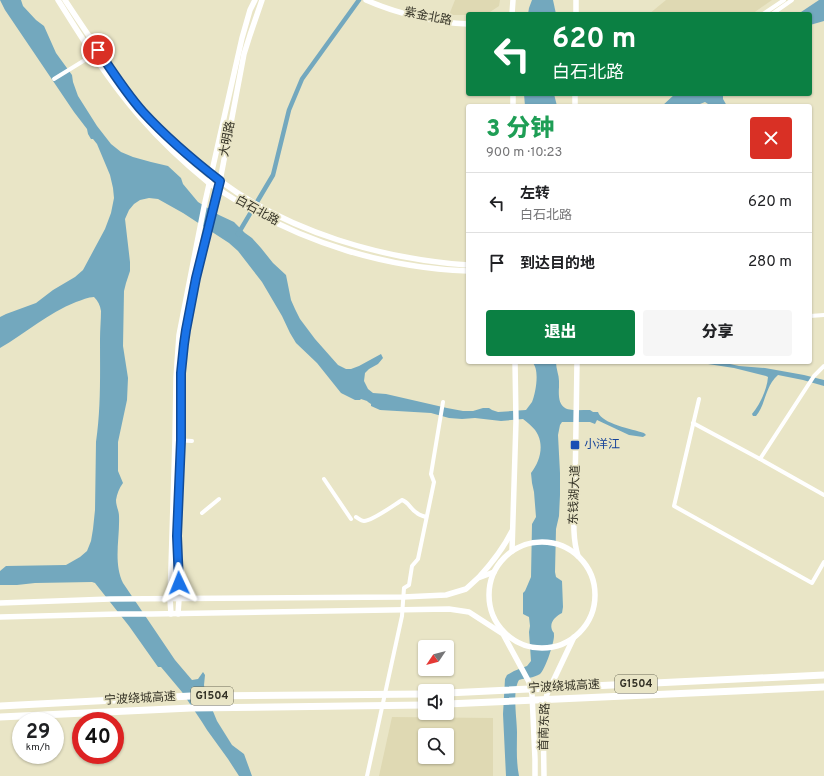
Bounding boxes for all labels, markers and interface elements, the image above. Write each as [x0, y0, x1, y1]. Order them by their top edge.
street label: 紫金北路 [403, 5, 453, 29]
text: 620 m [552, 22, 636, 58]
icon: left [486, 28, 538, 80]
pin [81, 33, 115, 67]
icon: arrive [87, 39, 109, 61]
text: 白石北路 [552, 62, 624, 85]
text: 3 分钟 [486, 115, 555, 145]
button: close [750, 117, 792, 159]
street label: 大明路 [217, 120, 239, 158]
text: 900 m · 10:23 [486, 145, 562, 161]
text: 左转 [520, 185, 550, 204]
street label: 白石北路 [232, 192, 282, 230]
icon: left [486, 192, 508, 214]
text: 620 m [748, 193, 792, 212]
text: 白石北路 [520, 208, 572, 224]
icon: arrive [486, 252, 508, 274]
text: 280 m [748, 253, 792, 272]
text: 到达目的地 [520, 255, 595, 274]
button: 退出 [486, 310, 635, 356]
button: 分享 [643, 310, 792, 356]
place label: 小洋江 [584, 437, 620, 453]
marker: 小洋江 [569, 439, 581, 451]
street label: 东钱湖大道 [566, 465, 584, 525]
position arrow [158, 562, 200, 604]
north arrow [418, 640, 454, 676]
map controls [418, 640, 454, 764]
road number: G1504 [615, 675, 657, 693]
street label: 宁波绕城高速 [528, 677, 600, 697]
button: sound [418, 684, 454, 720]
road number: G1504 [191, 687, 233, 705]
street label: 宁波绕城高速 [104, 689, 176, 709]
street label: 首南东路 [536, 703, 554, 751]
speed limit sign: 40 [72, 712, 124, 764]
text: 29 [26, 720, 50, 746]
button: search [418, 728, 454, 764]
text: km/h [26, 741, 50, 754]

